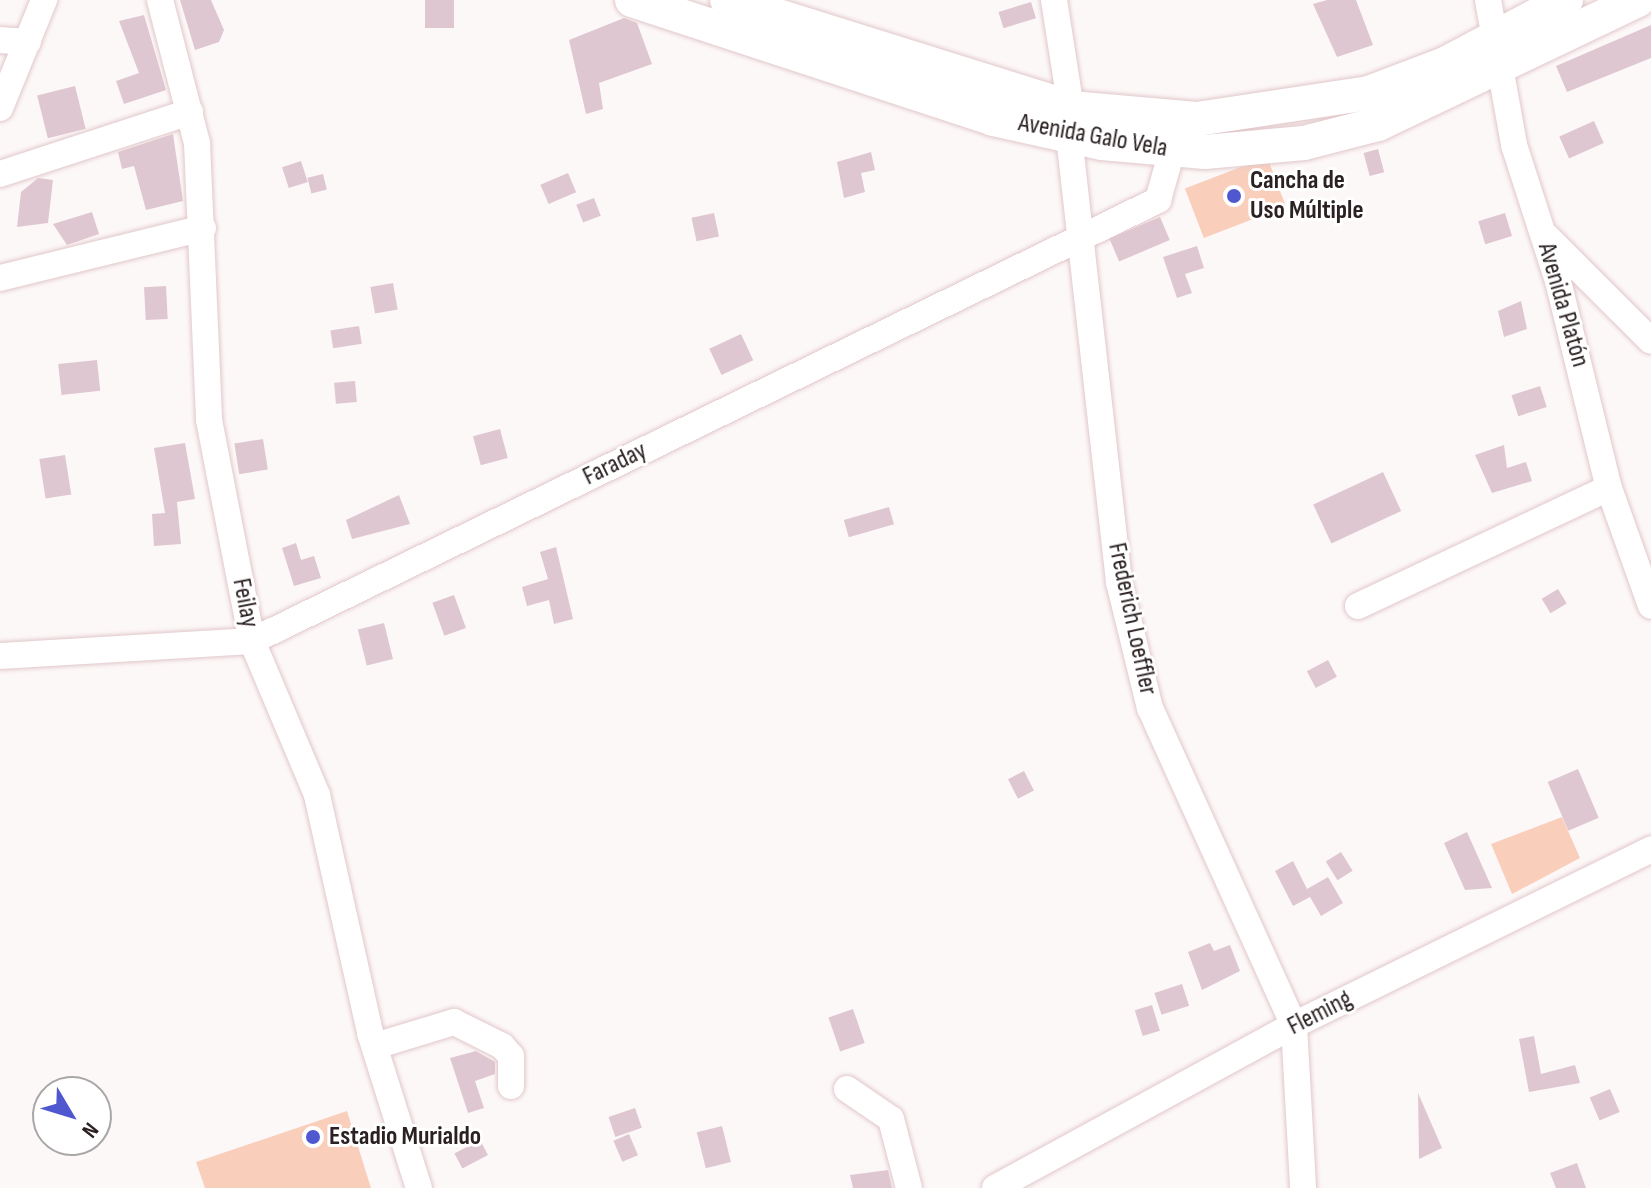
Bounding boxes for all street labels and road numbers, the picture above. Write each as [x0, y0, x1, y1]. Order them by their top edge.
street label: Avenida Galo Vela [1016, 108, 1170, 164]
street label: Avenida Platón [1530, 239, 1596, 371]
street label: Faraday [578, 435, 652, 493]
street label: Frederich Loeffler [1101, 540, 1163, 698]
street label: Feilay [225, 576, 265, 630]
street label: Fleming [1283, 984, 1357, 1042]

